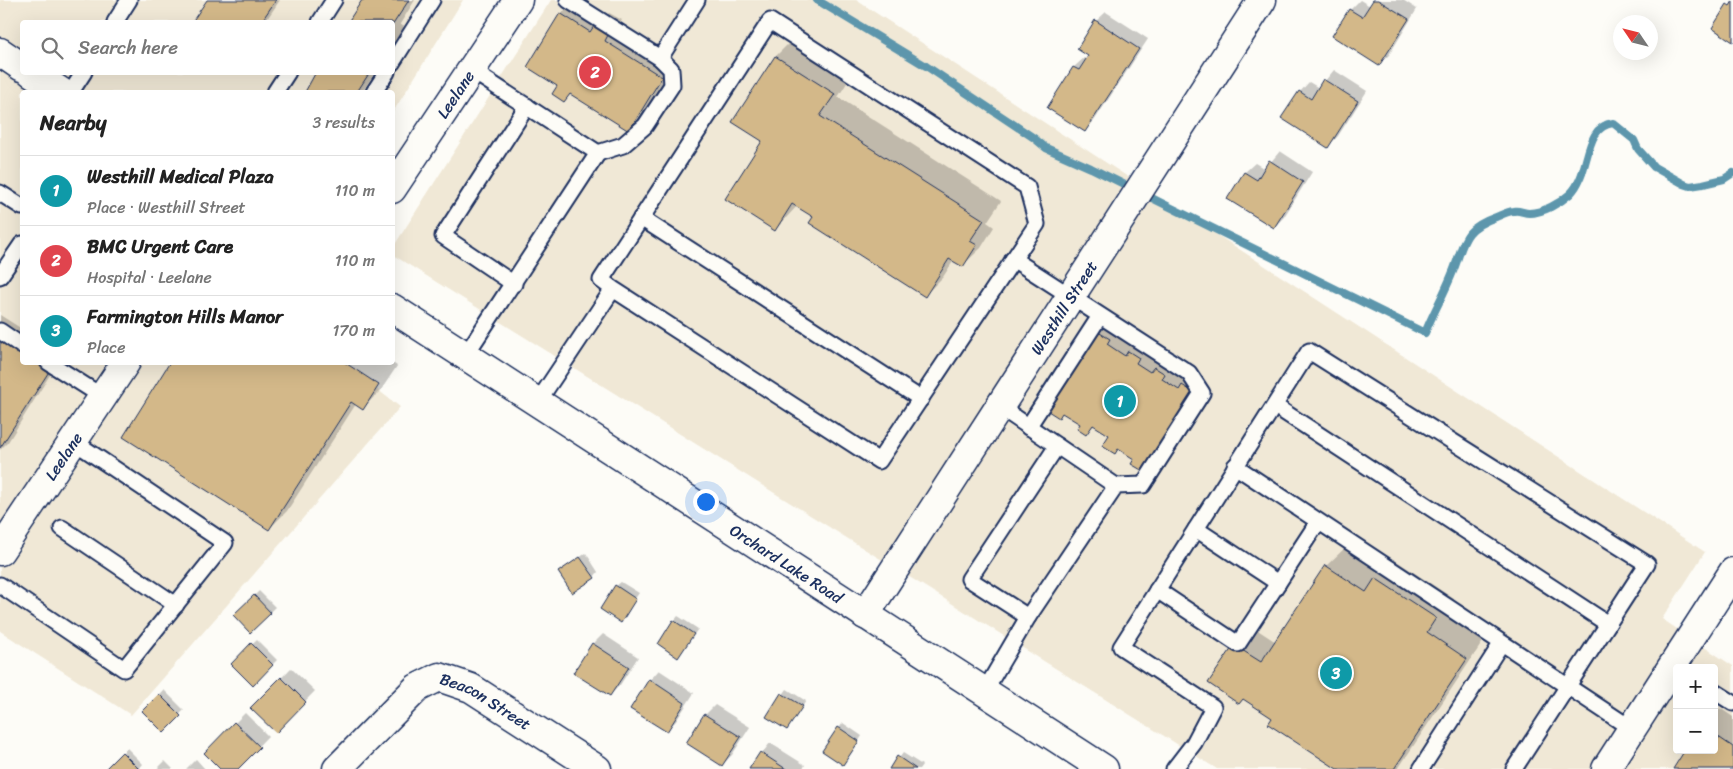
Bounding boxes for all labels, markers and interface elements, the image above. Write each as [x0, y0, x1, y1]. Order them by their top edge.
north arrow [1613, 15, 1658, 60]
search box [20, 20, 395, 75]
text: Search here [78, 31, 178, 64]
icon: search [38, 34, 66, 62]
pin: 2 [579, 53, 611, 91]
street label: Leelane [428, 64, 482, 124]
text: Nearby [40, 104, 106, 142]
text: 3 results [312, 108, 375, 137]
text: Westhill Medical Plaza [87, 160, 274, 193]
text: 1 [53, 176, 59, 205]
text: 110 m [335, 176, 375, 205]
text: Place · Westhill Street [87, 193, 246, 222]
text: BMC Urgent Care [87, 230, 233, 263]
text: 2 [51, 246, 61, 275]
text: 110 m [335, 246, 375, 275]
street label: Westhill Street [1022, 254, 1105, 361]
text: Hospital · Leelane [87, 263, 212, 292]
text: Farmington Hills Manor [87, 300, 283, 333]
text: 3 [52, 316, 60, 345]
text: 170 m [332, 316, 375, 345]
text: Place [87, 333, 126, 362]
pin: 1 [1104, 382, 1136, 420]
street label: Leelane [36, 426, 90, 486]
your location [693, 489, 719, 515]
street label: Orchard Lake Road [724, 516, 851, 612]
pin: 3 [1320, 654, 1352, 692]
street label: Beacon Street [436, 664, 537, 738]
map controls [1673, 664, 1718, 754]
button: + [1673, 664, 1718, 709]
button: − [1673, 709, 1718, 754]

